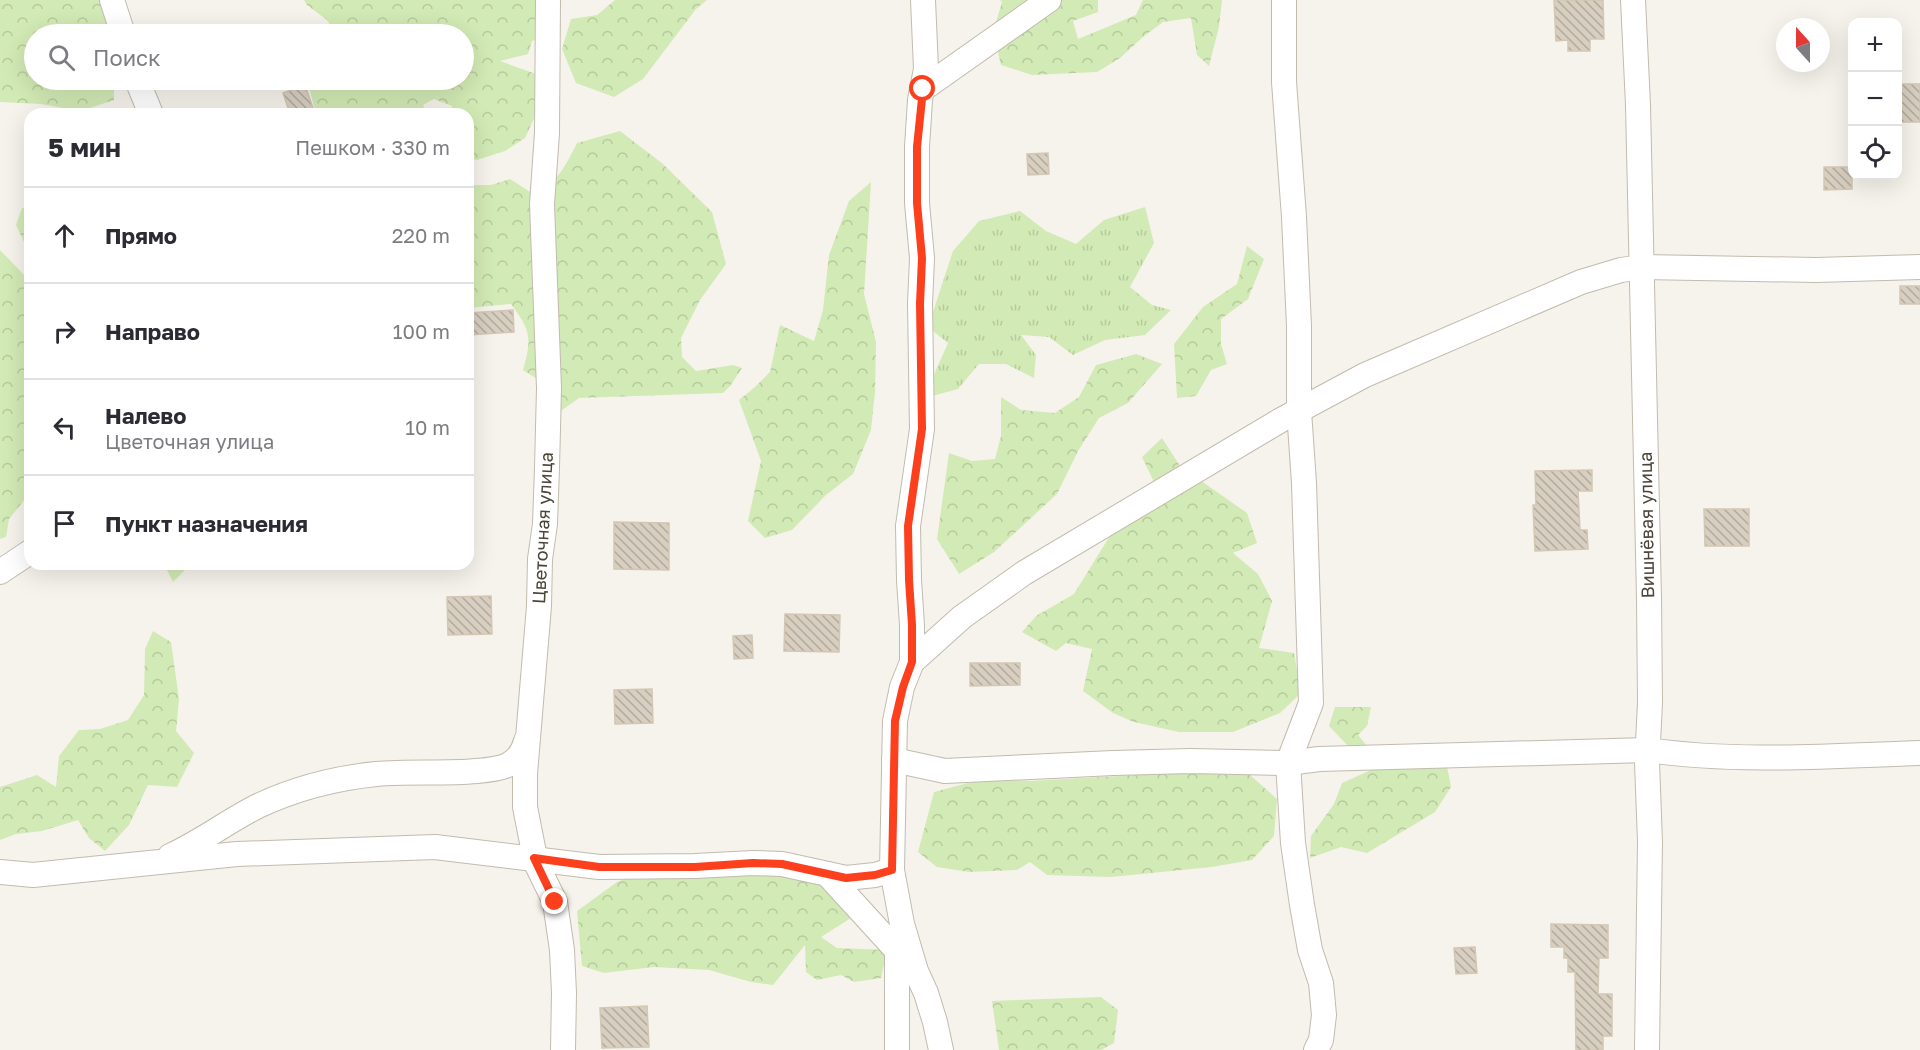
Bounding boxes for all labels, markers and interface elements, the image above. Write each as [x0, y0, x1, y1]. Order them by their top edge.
north arrow [1776, 18, 1830, 72]
map controls [1848, 18, 1902, 180]
button: + [1848, 18, 1902, 72]
search box [24, 24, 474, 90]
icon: search [45, 41, 78, 74]
text: Поиск [93, 44, 161, 71]
button: − [1848, 72, 1902, 126]
route start [909, 75, 935, 101]
button: locate [1848, 126, 1902, 180]
text: 5 мин [48, 132, 121, 163]
text: Пешком · 330 m [295, 135, 450, 159]
icon: ahead [48, 219, 81, 252]
text: Прямо [105, 222, 177, 249]
text: 220 m [392, 223, 450, 247]
icon: right [48, 315, 81, 348]
text: Направо [105, 318, 200, 345]
text: 100 m [393, 319, 450, 343]
text: Налево [105, 402, 187, 429]
icon: left [48, 411, 81, 444]
text: 10 m [405, 415, 450, 439]
text: Цветочная улица [105, 429, 274, 453]
street label: Цветочная улица [527, 451, 557, 605]
street label: Вишнёвая улица [1634, 451, 1658, 599]
icon: arrive [48, 507, 81, 540]
text: Пункт назначения [105, 510, 308, 537]
route end [541, 888, 567, 914]

